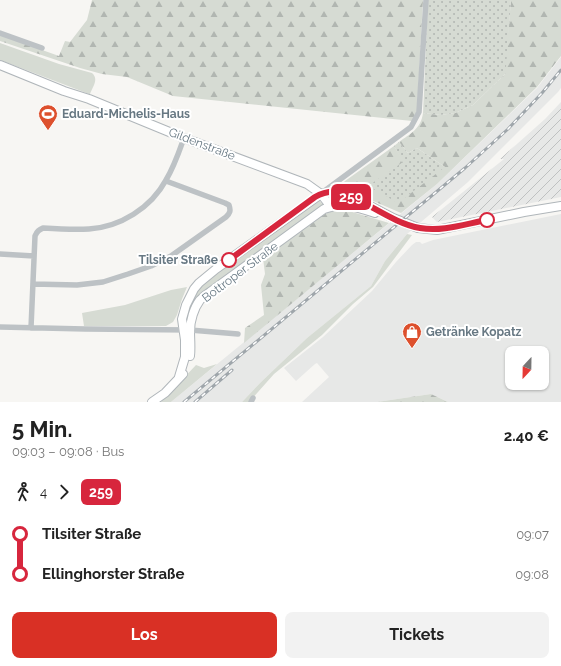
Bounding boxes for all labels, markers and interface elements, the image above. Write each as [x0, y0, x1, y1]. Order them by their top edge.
sports icon: Eduard-Michelis-Haus [37, 103, 59, 131]
place label: Eduard-Michelis-Haus [62, 107, 190, 121]
street label: Gildenstraße [167, 125, 237, 163]
line badge: 259 [328, 184, 374, 210]
text: 259 [339, 189, 363, 205]
unlabelled marker [479, 212, 495, 228]
street label: Bottroper Straße [199, 239, 281, 305]
marker: Tilsiter Straße [221, 252, 237, 268]
place label: Tilsiter Straße [139, 253, 218, 267]
shop icon: Getränke Kopatz [401, 321, 423, 349]
place label: Getränke Kopatz [426, 325, 522, 339]
north arrow [505, 346, 549, 390]
map controls [505, 346, 549, 390]
text: 5 Min. [12, 416, 72, 442]
text: 2.40 € [504, 427, 549, 445]
text: 09:03 – 09:08 · Bus [12, 444, 124, 459]
icon: walk [12, 481, 34, 503]
icon: forward [53, 481, 75, 503]
text: 259 [89, 484, 113, 500]
text: 4 [40, 485, 47, 500]
text: Tilsiter Straße [42, 525, 141, 543]
text: 09:07 [516, 527, 549, 542]
text: Ellinghorster Straße [42, 565, 184, 583]
text: 09:08 [515, 567, 549, 582]
button: Los [12, 612, 277, 658]
button: Tickets [285, 612, 549, 658]

